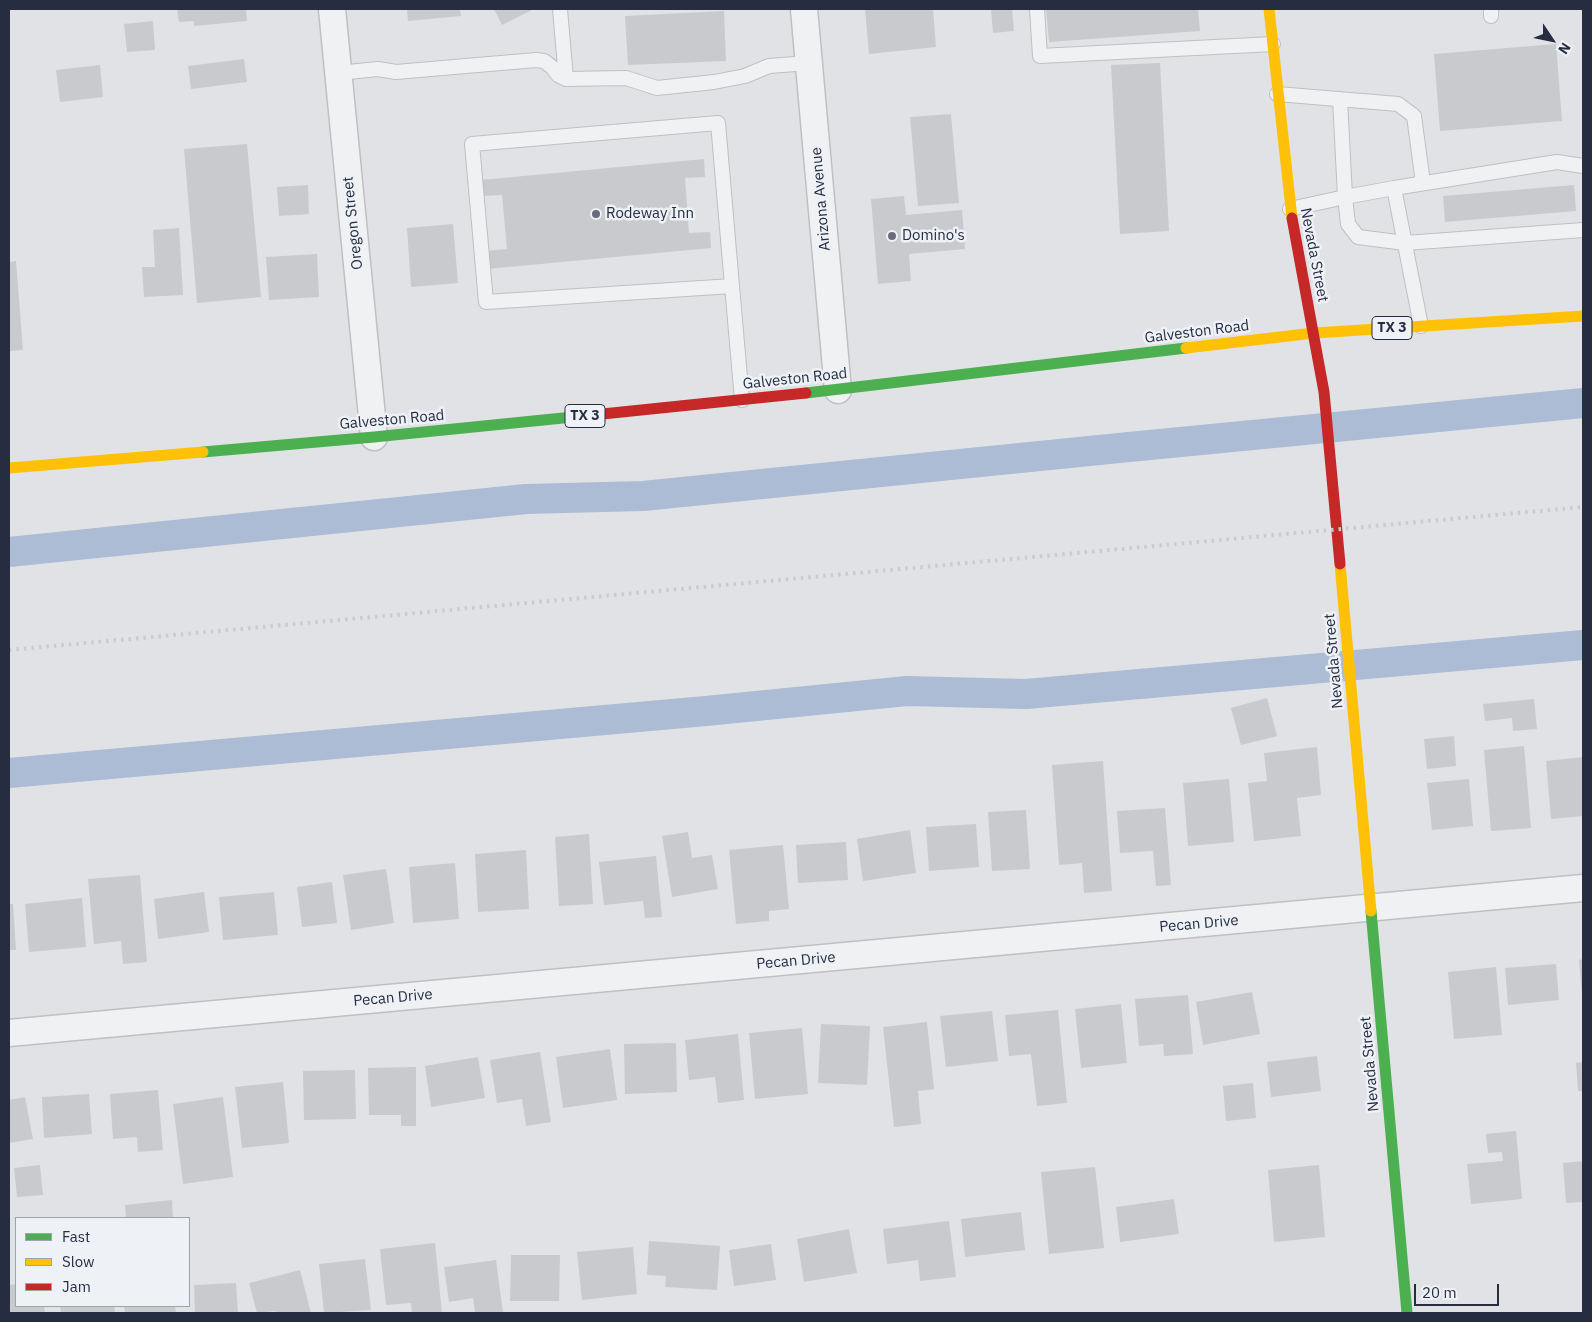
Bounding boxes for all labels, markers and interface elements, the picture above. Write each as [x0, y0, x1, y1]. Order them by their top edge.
north arrow [1527, 15, 1577, 65]
text: N [1554, 39, 1575, 58]
street label: Arizona Avenue [807, 146, 835, 252]
street label: Oregon Street [339, 175, 367, 271]
place label: Rodeway Inn [606, 205, 694, 223]
street label: Nevada Street [1296, 206, 1332, 304]
marker: Rodeway Inn [590, 208, 602, 220]
place label: Domino's [902, 227, 965, 245]
marker: Domino's [886, 230, 898, 242]
road number: TX 3 [1372, 316, 1412, 339]
street label: Galveston Road [1144, 317, 1250, 347]
street label: Galveston Road [742, 365, 848, 393]
road number: TX 3 [565, 404, 605, 428]
street label: Galveston Road [339, 406, 445, 434]
street label: Nevada Street [1321, 613, 1347, 709]
street label: Pecan Drive [1159, 912, 1239, 936]
street label: Pecan Drive [756, 949, 836, 973]
street label: Pecan Drive [353, 986, 433, 1010]
street label: Nevada Street [1357, 1016, 1383, 1112]
legend [15, 1217, 190, 1307]
text: Fast [62, 1227, 90, 1246]
text: Slow [62, 1252, 95, 1271]
scale bar [1417, 1274, 1502, 1306]
text: Jam [62, 1277, 91, 1296]
text: 20 m [1422, 1283, 1457, 1302]

